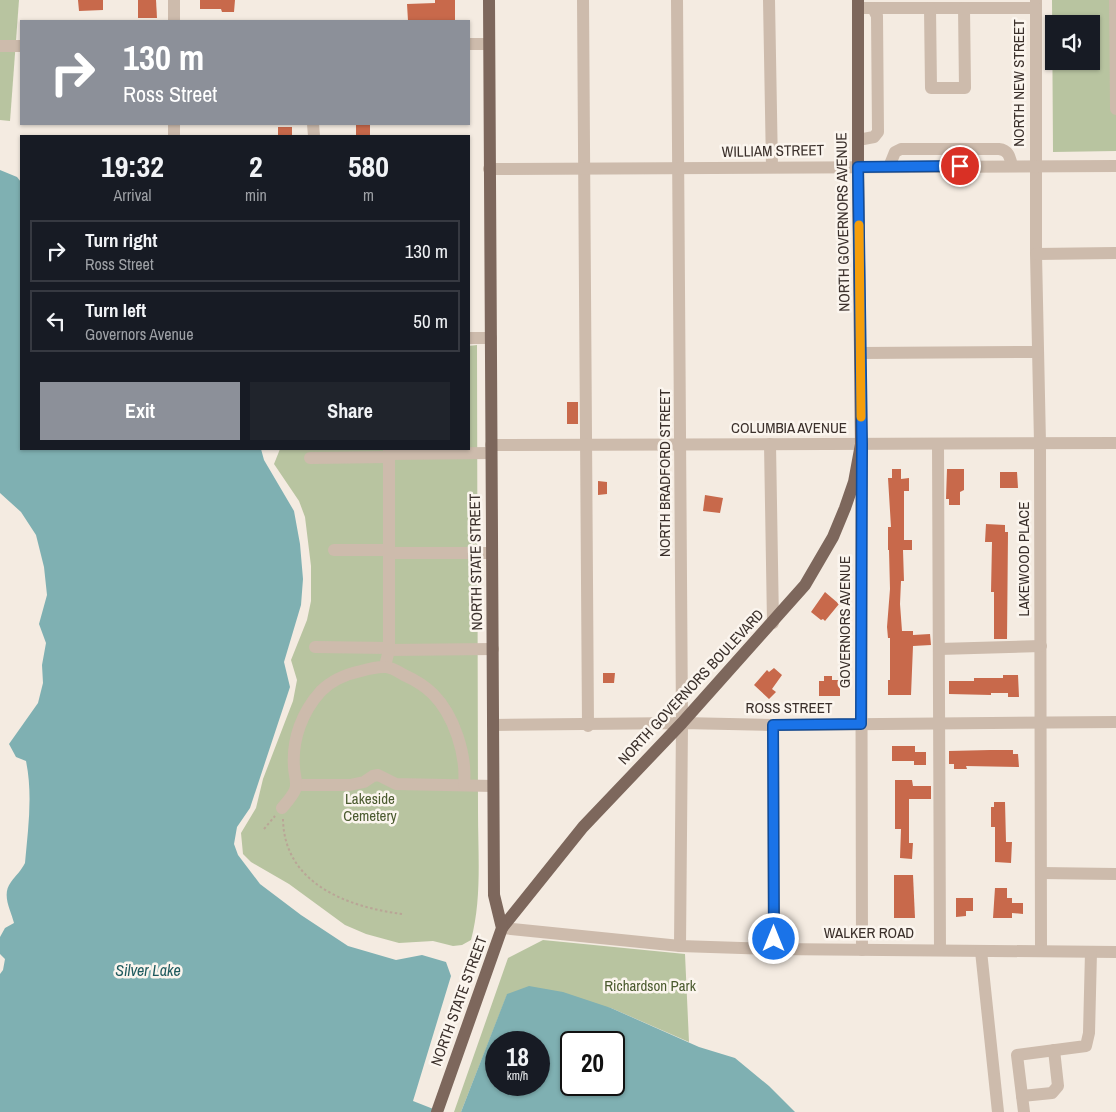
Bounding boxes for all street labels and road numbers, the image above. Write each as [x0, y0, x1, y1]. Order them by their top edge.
street label: NORTH NEW STREET [1008, 19, 1029, 147]
street label: NORTH GOVERNORS AVENUE [830, 132, 855, 312]
street label: WILLIAM STREET [722, 139, 825, 162]
street label: NORTH BRADFORD STREET [654, 389, 675, 557]
street label: COLUMBIA AVENUE [731, 417, 847, 438]
street label: NORTH STATE STREET [464, 493, 487, 631]
street label: LAKEWOOD PLACE [1013, 502, 1034, 616]
street label: GOVERNORS AVENUE [834, 556, 855, 688]
street label: NORTH GOVERNORS BOULEVARD [613, 604, 768, 769]
street label: ROSS STREET [746, 697, 833, 718]
street label: WALKER ROAD [824, 922, 914, 943]
street label: NORTH STATE STREET [425, 933, 492, 1069]

